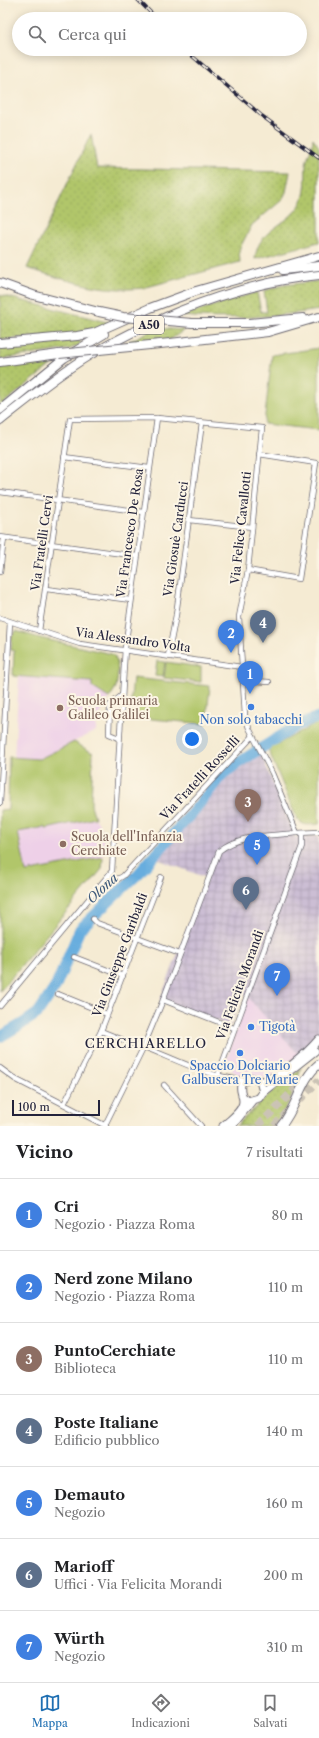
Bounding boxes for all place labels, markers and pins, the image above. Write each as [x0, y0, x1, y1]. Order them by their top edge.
pin: 4 [250, 610, 276, 643]
pin: 2 [218, 620, 244, 653]
pin: 1 [237, 661, 263, 694]
place label: Scuola primaria Galileo Galilei [68, 693, 158, 722]
marker: Non solo tabacchi [246, 702, 256, 712]
marker: Scuola primaria Galileo Galilei [55, 703, 65, 713]
place label: Non solo tabacchi [200, 712, 302, 727]
pin: 3 [235, 789, 261, 822]
place label: Scuola dell'Infanzia Cerchiate [71, 829, 183, 858]
pin: 5 [244, 832, 270, 865]
marker: Scuola dell'Infanzia Cerchiate [58, 839, 68, 849]
pin: 6 [233, 877, 259, 910]
pin: 7 [264, 963, 290, 996]
place label: Tigotà [259, 1019, 296, 1034]
marker: Tigotà [246, 1022, 256, 1032]
marker: Spaccio Dolciario Galbusera Tre Marie [235, 1048, 245, 1058]
place label: Spaccio Dolciario Galbusera Tre Marie [181, 1058, 299, 1087]

